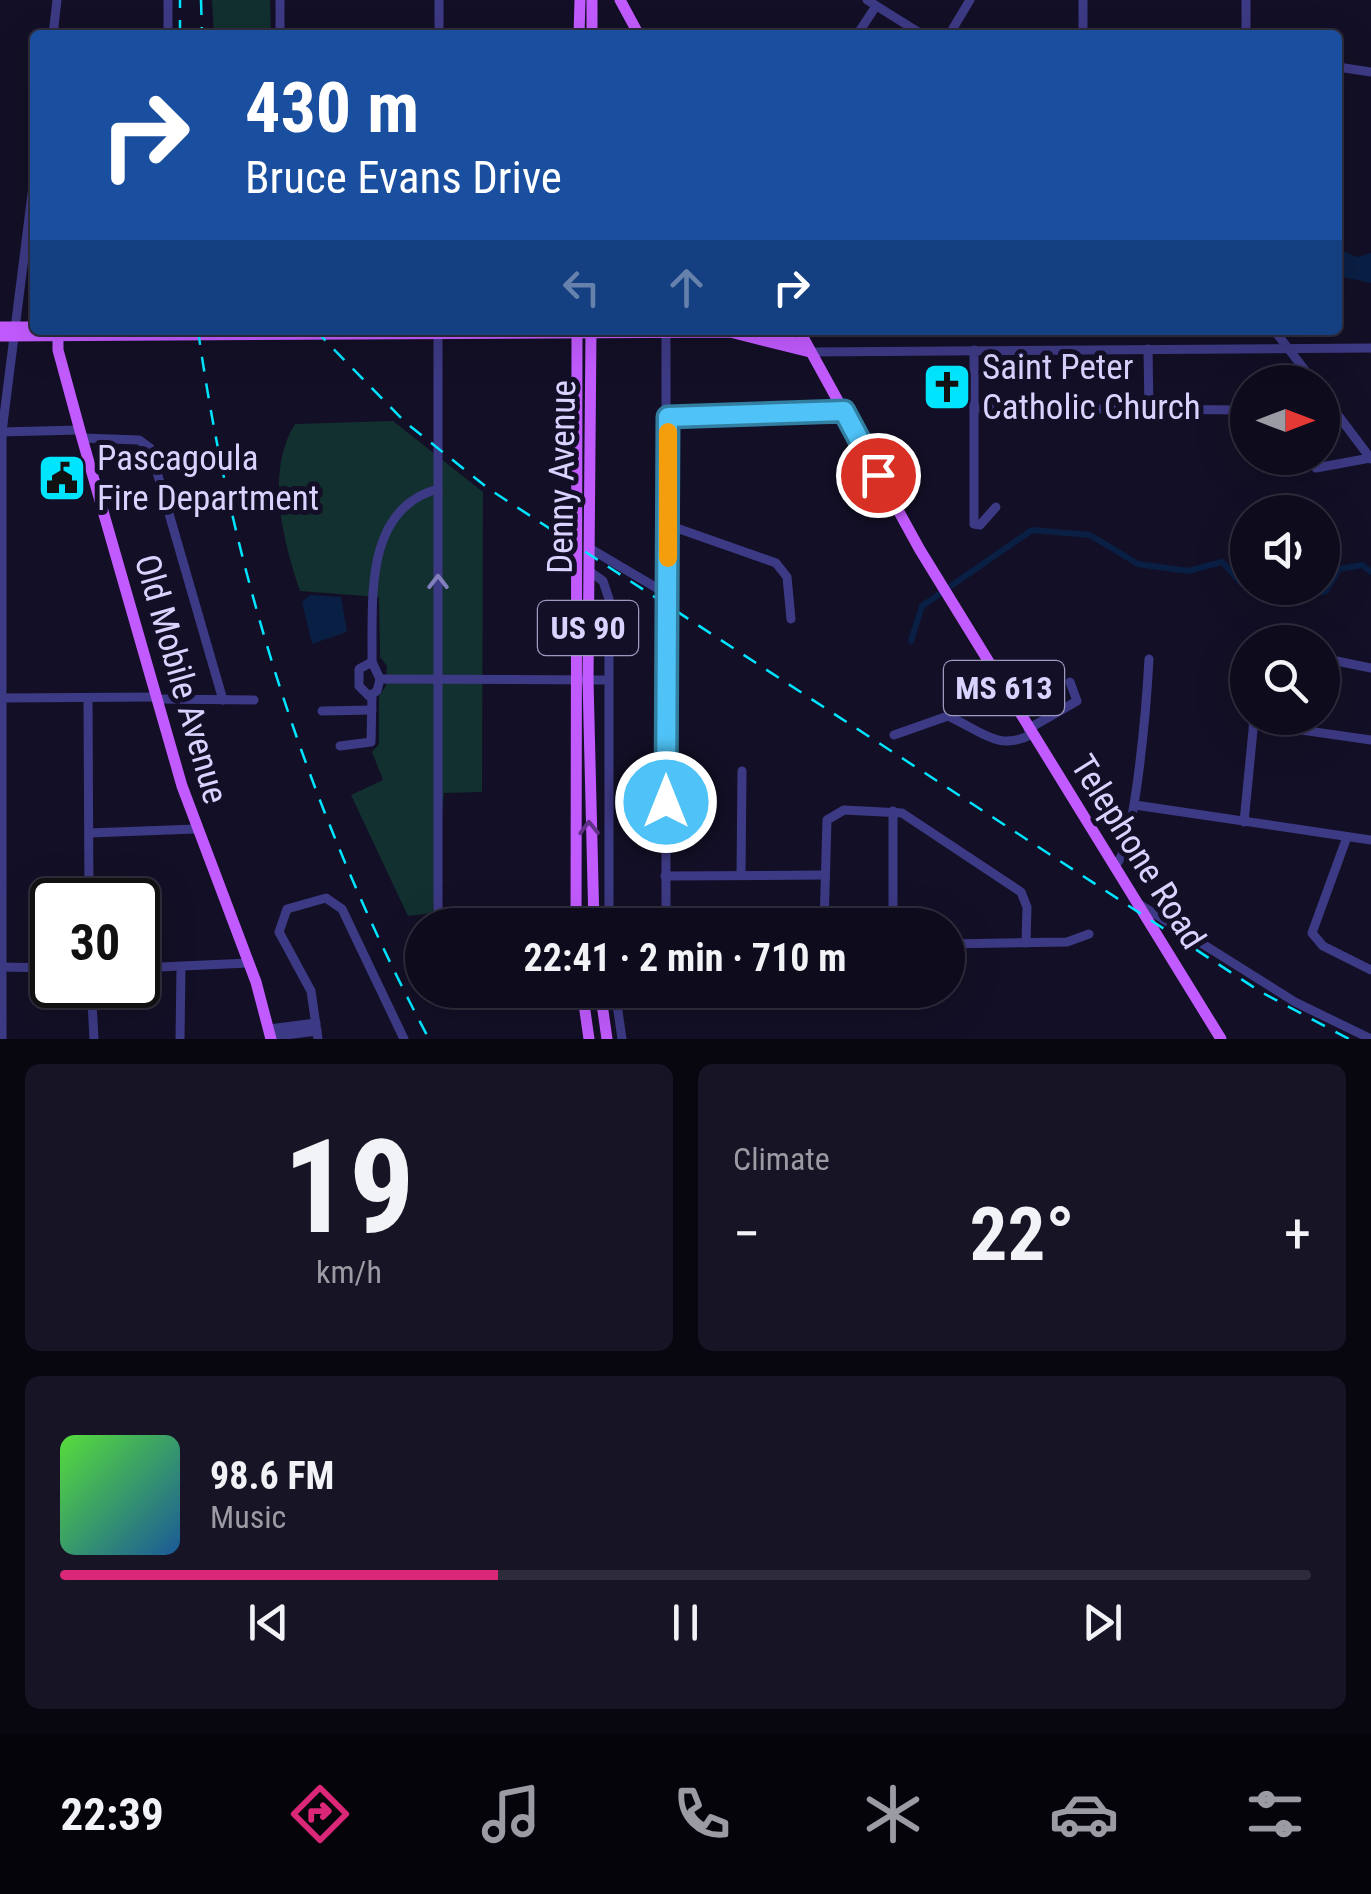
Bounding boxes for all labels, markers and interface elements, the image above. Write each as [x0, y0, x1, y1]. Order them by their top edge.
text: 430 m [245, 67, 419, 149]
icon: right [80, 70, 210, 200]
text: Bruce Evans Drive [245, 151, 562, 204]
icon: left [554, 260, 609, 315]
icon: ahead [659, 260, 714, 315]
icon: right [764, 260, 819, 315]
place label: Saint Peter Catholic Church [982, 347, 1201, 428]
church icon: Saint Peter Catholic Church [921, 361, 973, 413]
north arrow [1230, 365, 1340, 475]
map controls [1230, 365, 1340, 735]
street label: Denny Avenue [540, 380, 584, 574]
pin [836, 433, 921, 518]
place label: Pascagoula Fire Department [97, 438, 319, 519]
icon: arrive [851, 448, 906, 503]
public building icon: Pascagoula Fire Department [36, 452, 88, 504]
button: sound [1230, 495, 1340, 605]
street label: Old Mobile Avenue [126, 550, 236, 808]
one-way arrow [427, 574, 449, 590]
road number: US 90 [538, 601, 638, 655]
button: search [1230, 625, 1340, 735]
road number: MS 613 [944, 661, 1064, 715]
street label: Telephone Road [1062, 748, 1214, 956]
position arrow [614, 750, 718, 854]
one-way arrow [579, 819, 600, 835]
speed limit sign: 30 [30, 878, 160, 1008]
text: 22:41 · 2 min · 710 m [524, 936, 846, 980]
text: 19 [283, 1111, 415, 1264]
text: Climate [733, 1140, 830, 1178]
text: 22° [970, 1190, 1075, 1278]
text: − [733, 1202, 761, 1266]
text: + [1284, 1202, 1311, 1266]
text: km/h [316, 1253, 382, 1291]
text: 98.6 FM [210, 1454, 334, 1498]
text: Music [210, 1498, 286, 1536]
icon: previous [241, 1595, 296, 1650]
icon: pause [658, 1595, 713, 1650]
icon: next [1075, 1595, 1130, 1650]
icon: directions [285, 1779, 355, 1849]
icon: music [476, 1779, 546, 1849]
icon: phone [667, 1779, 737, 1849]
icon: climate [858, 1779, 928, 1849]
icon: car [1049, 1779, 1119, 1849]
icon: filters [1240, 1779, 1310, 1849]
text: 22:39 [61, 1788, 164, 1841]

